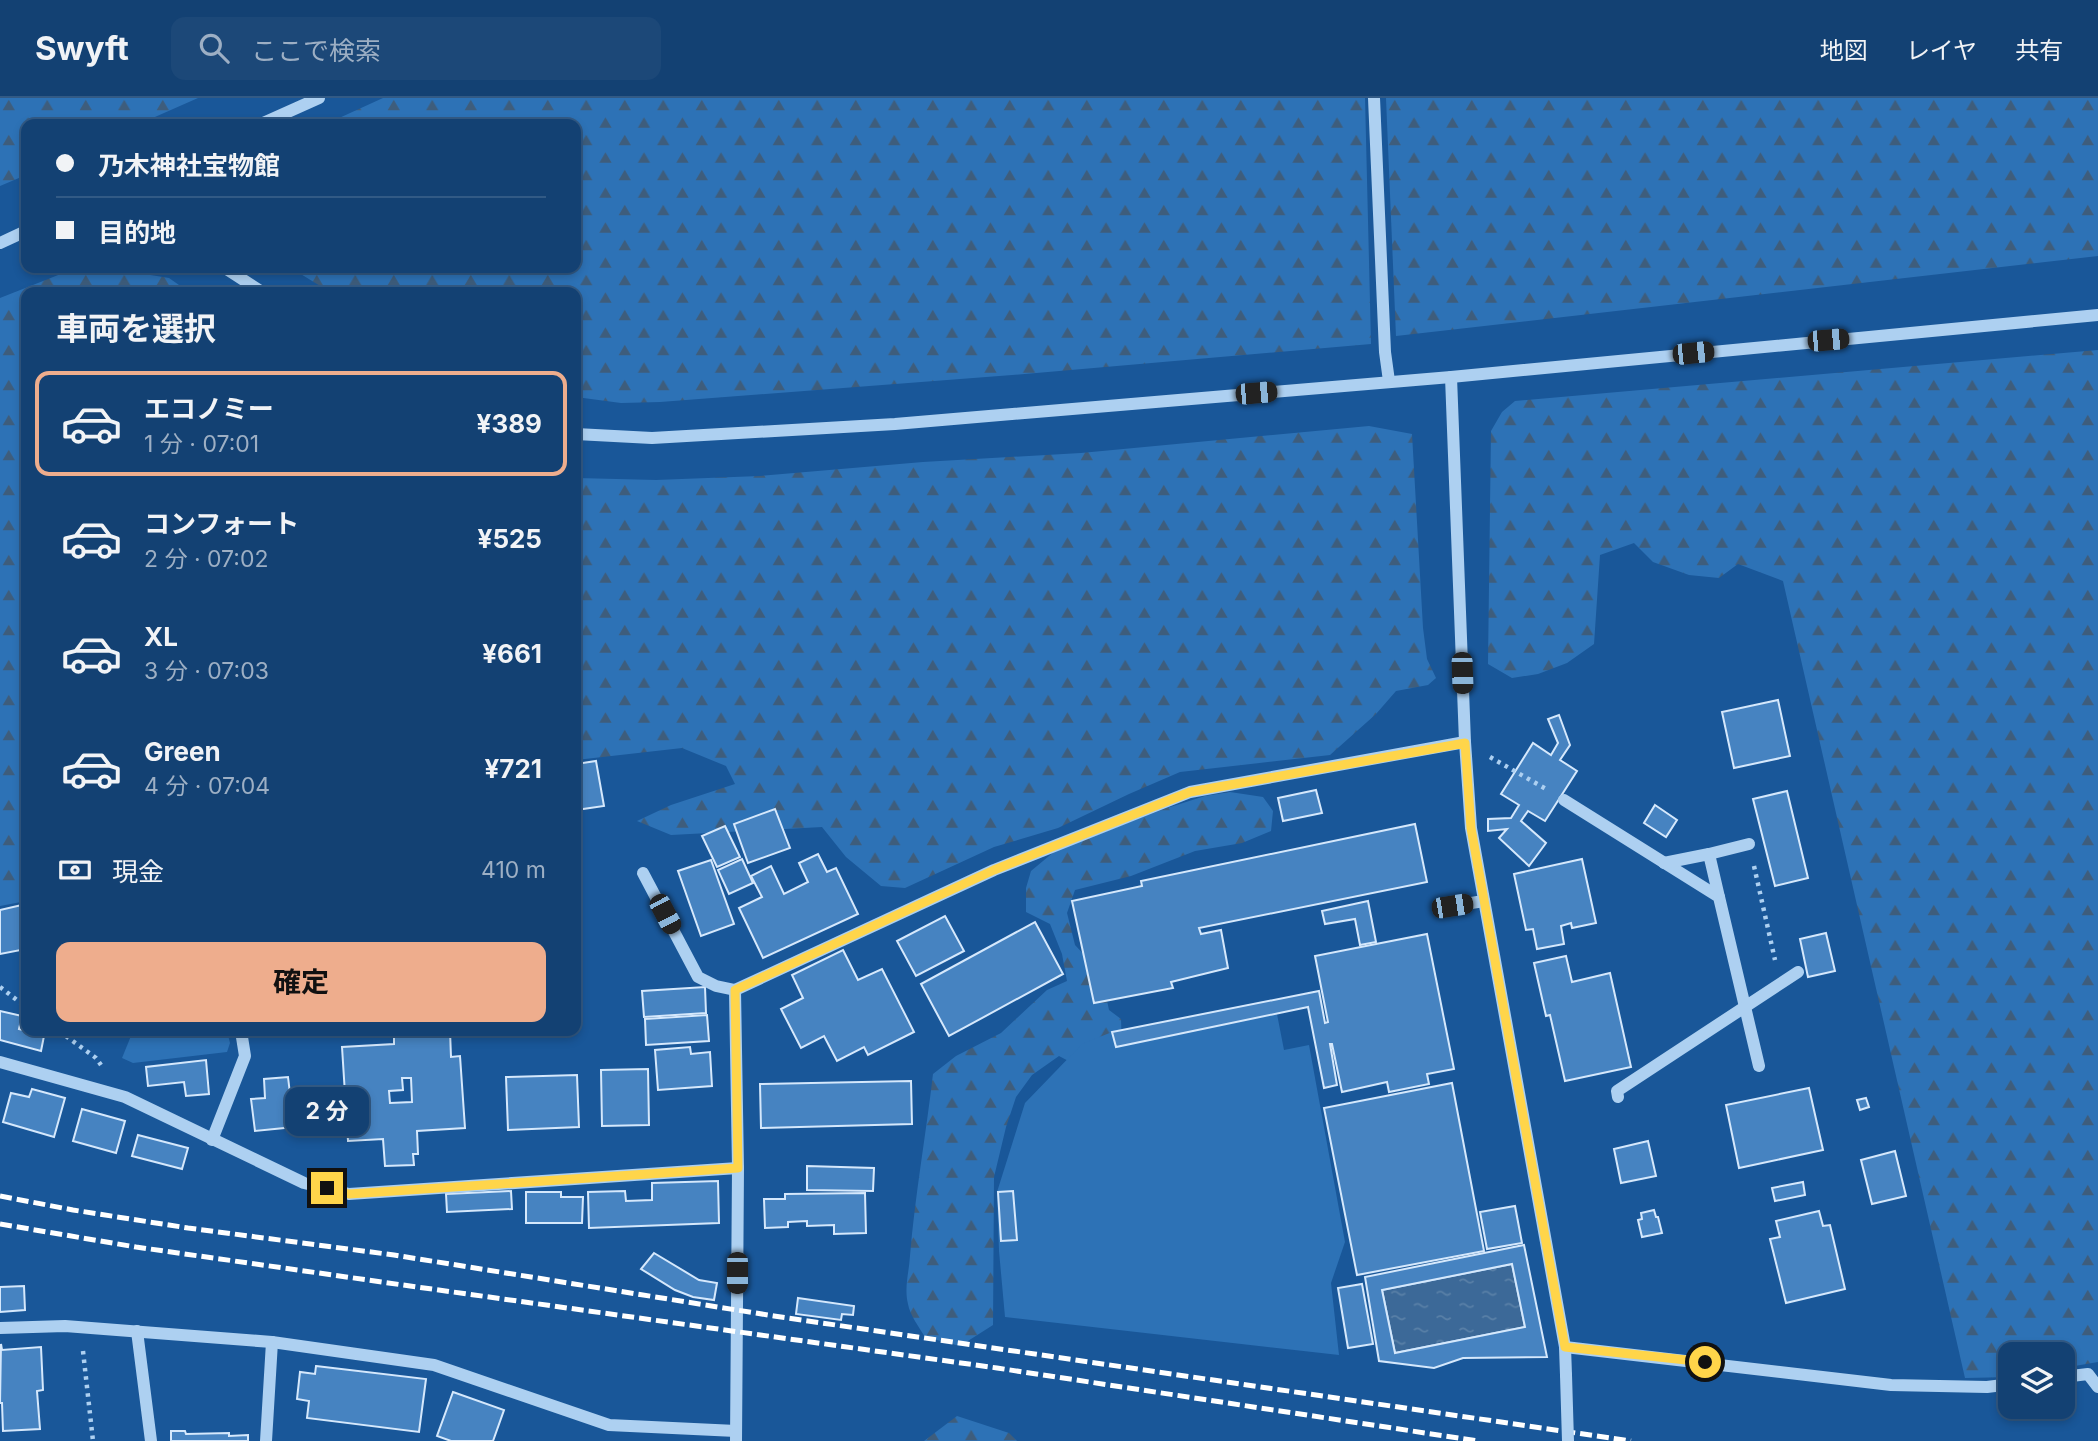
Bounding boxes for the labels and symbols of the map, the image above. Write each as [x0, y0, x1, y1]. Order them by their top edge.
car [1807, 328, 1850, 352]
car [1672, 340, 1715, 366]
car [1235, 381, 1278, 405]
car [1451, 652, 1474, 694]
car [646, 891, 685, 937]
car [1430, 892, 1475, 920]
callout: 2 分 [285, 1086, 369, 1136]
route end [311, 1172, 343, 1204]
car [727, 1252, 748, 1294]
route start [1689, 1346, 1721, 1378]

